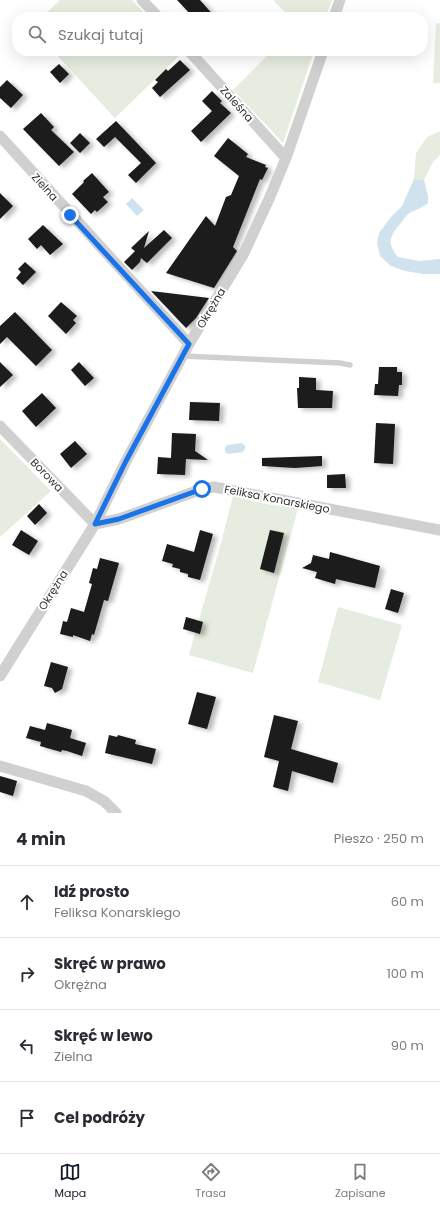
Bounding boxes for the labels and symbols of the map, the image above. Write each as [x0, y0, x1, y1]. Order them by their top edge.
street label: Zaleśna [217, 83, 257, 125]
street label: Zielna [28, 170, 62, 204]
route end [61, 206, 79, 224]
street label: Okrężna [193, 285, 229, 331]
street label: Borowa [27, 455, 67, 495]
route start [193, 480, 211, 498]
street label: Feliksa Konarskiego [223, 481, 331, 517]
street label: Okrężna [34, 567, 72, 613]

